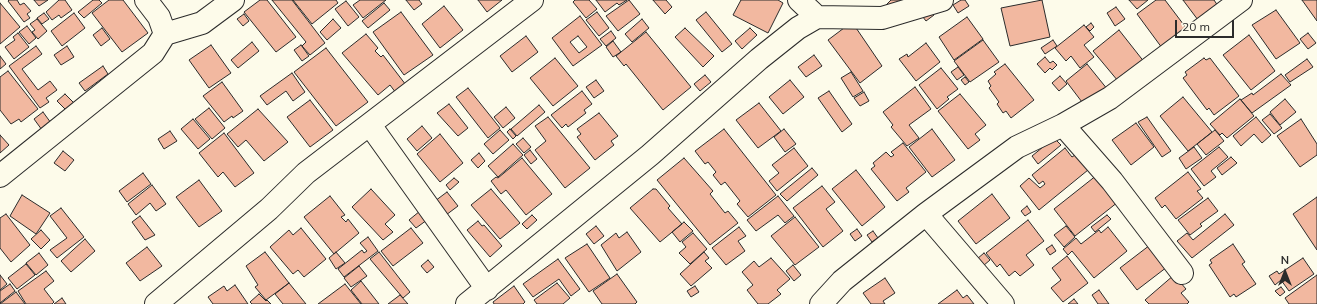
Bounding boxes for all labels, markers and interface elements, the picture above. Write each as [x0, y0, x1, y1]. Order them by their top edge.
scale bar [1177, 12, 1236, 38]
text: 20 m [1182, 19, 1210, 34]
north arrow [1265, 252, 1305, 292]
text: N [1281, 253, 1289, 267]

